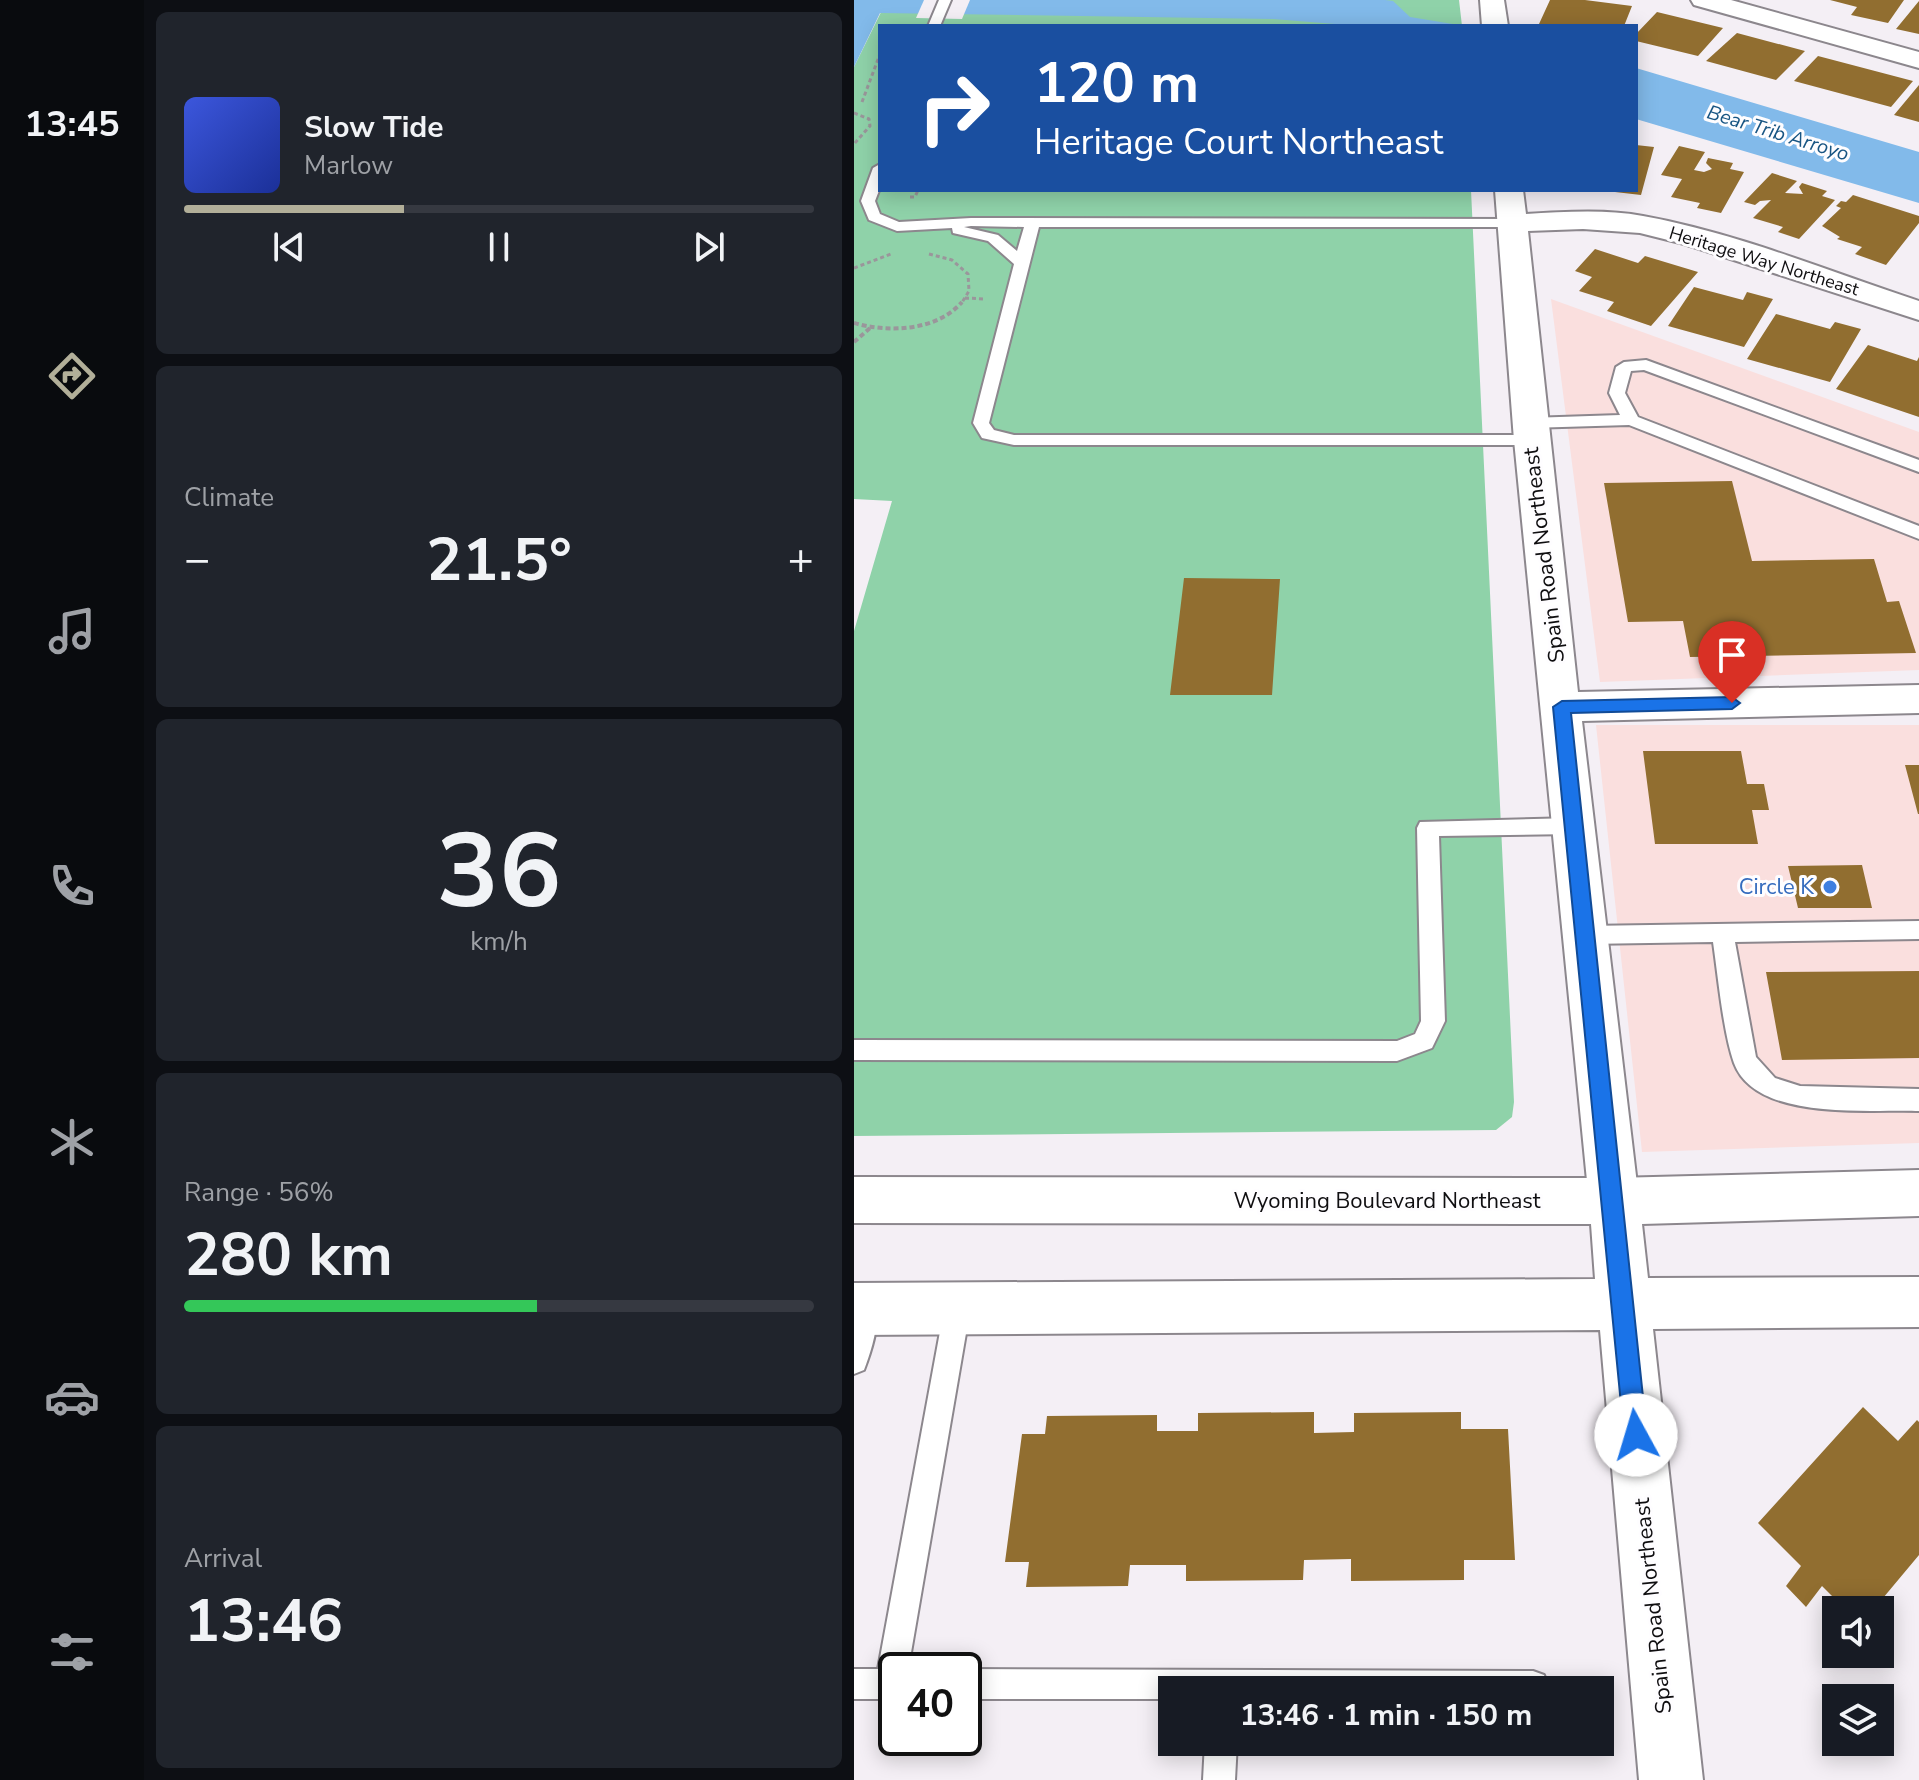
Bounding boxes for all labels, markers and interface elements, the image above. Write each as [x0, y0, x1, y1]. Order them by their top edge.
text: 120 m [1034, 45, 1199, 122]
icon: right [902, 56, 1006, 160]
water label: Bear Trib Arroyo [1704, 99, 1852, 167]
text: 13:45 [24, 100, 120, 149]
text: Slow Tide [304, 107, 444, 148]
text: Heritage Court Northeast [1034, 118, 1443, 167]
text: Marlow [304, 148, 393, 183]
street label: Heritage Way Northeast [1666, 221, 1863, 302]
icon: previous [267, 225, 311, 269]
icon: pause [477, 225, 521, 269]
icon: next [687, 225, 731, 269]
icon: directions [44, 348, 100, 404]
street label: Spain Road Northeast [1516, 445, 1572, 664]
text: Climate [184, 480, 274, 515]
text: 21.5° [426, 519, 572, 601]
text: − [184, 530, 210, 590]
text: + [788, 530, 814, 590]
icon: music [44, 603, 100, 659]
pin [1698, 621, 1766, 703]
icon: arrive [1710, 633, 1754, 677]
text: 36 [437, 801, 561, 943]
icon: phone [44, 858, 100, 914]
place label: Circle K [1739, 872, 1815, 902]
marker: Circle K [1821, 878, 1839, 896]
text: km/h [470, 924, 528, 959]
icon: climate [44, 1114, 100, 1170]
text: Range · 56% [184, 1175, 334, 1210]
street label: Wyoming Boulevard Northeast [1233, 1186, 1541, 1216]
text: 280 km [184, 1214, 393, 1296]
icon: car [44, 1369, 100, 1425]
position arrow [1594, 1393, 1678, 1477]
street label: Spain Road Northeast [1627, 1496, 1679, 1715]
text: Arrival [184, 1541, 262, 1576]
text: 13:46 [184, 1580, 343, 1662]
map controls [1822, 1596, 1894, 1756]
button: sound [1822, 1596, 1894, 1668]
icon: filters [44, 1624, 100, 1680]
speed limit sign: 40 [878, 1652, 982, 1756]
button: layers [1822, 1684, 1894, 1756]
text: 13:46 · 1 min · 150 m [1240, 1695, 1532, 1736]

